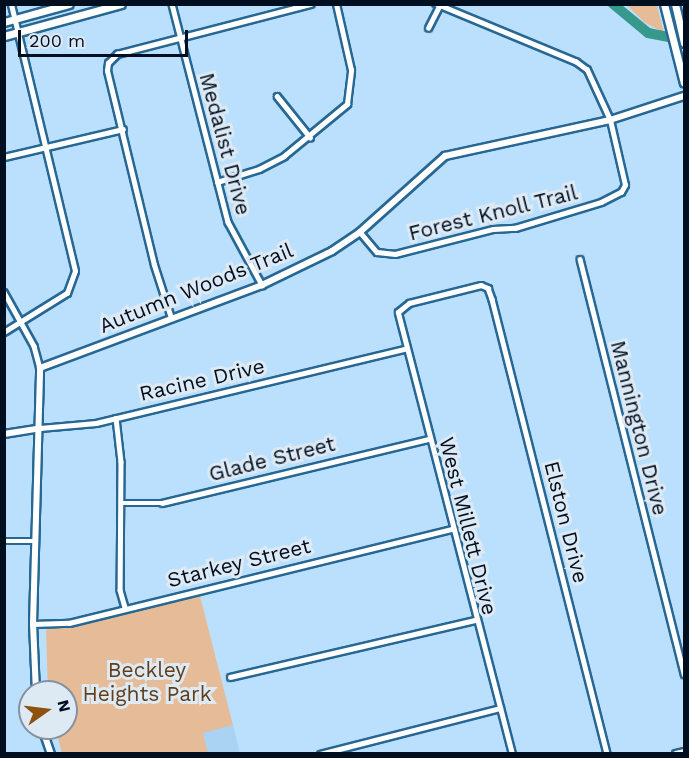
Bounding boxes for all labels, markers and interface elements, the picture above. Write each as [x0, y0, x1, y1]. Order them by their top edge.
scale bar [21, 18, 190, 56]
text: 200 m [29, 30, 85, 51]
street label: Medalist Drive [194, 70, 256, 218]
street label: Forest Knoll Trail [405, 180, 581, 246]
street label: Autumn Woods Trail [95, 237, 297, 339]
street label: Mannington Drive [605, 338, 673, 518]
street label: Racine Drive [137, 353, 267, 407]
street label: Glade Street [206, 431, 338, 487]
street label: West Millett Drive [434, 434, 502, 618]
street label: Elston Drive [539, 458, 593, 586]
street label: Starkey Street [165, 533, 313, 593]
park label: Beckley Heights Park [82, 657, 212, 707]
north arrow [18, 680, 78, 740]
text: N [53, 698, 75, 714]

